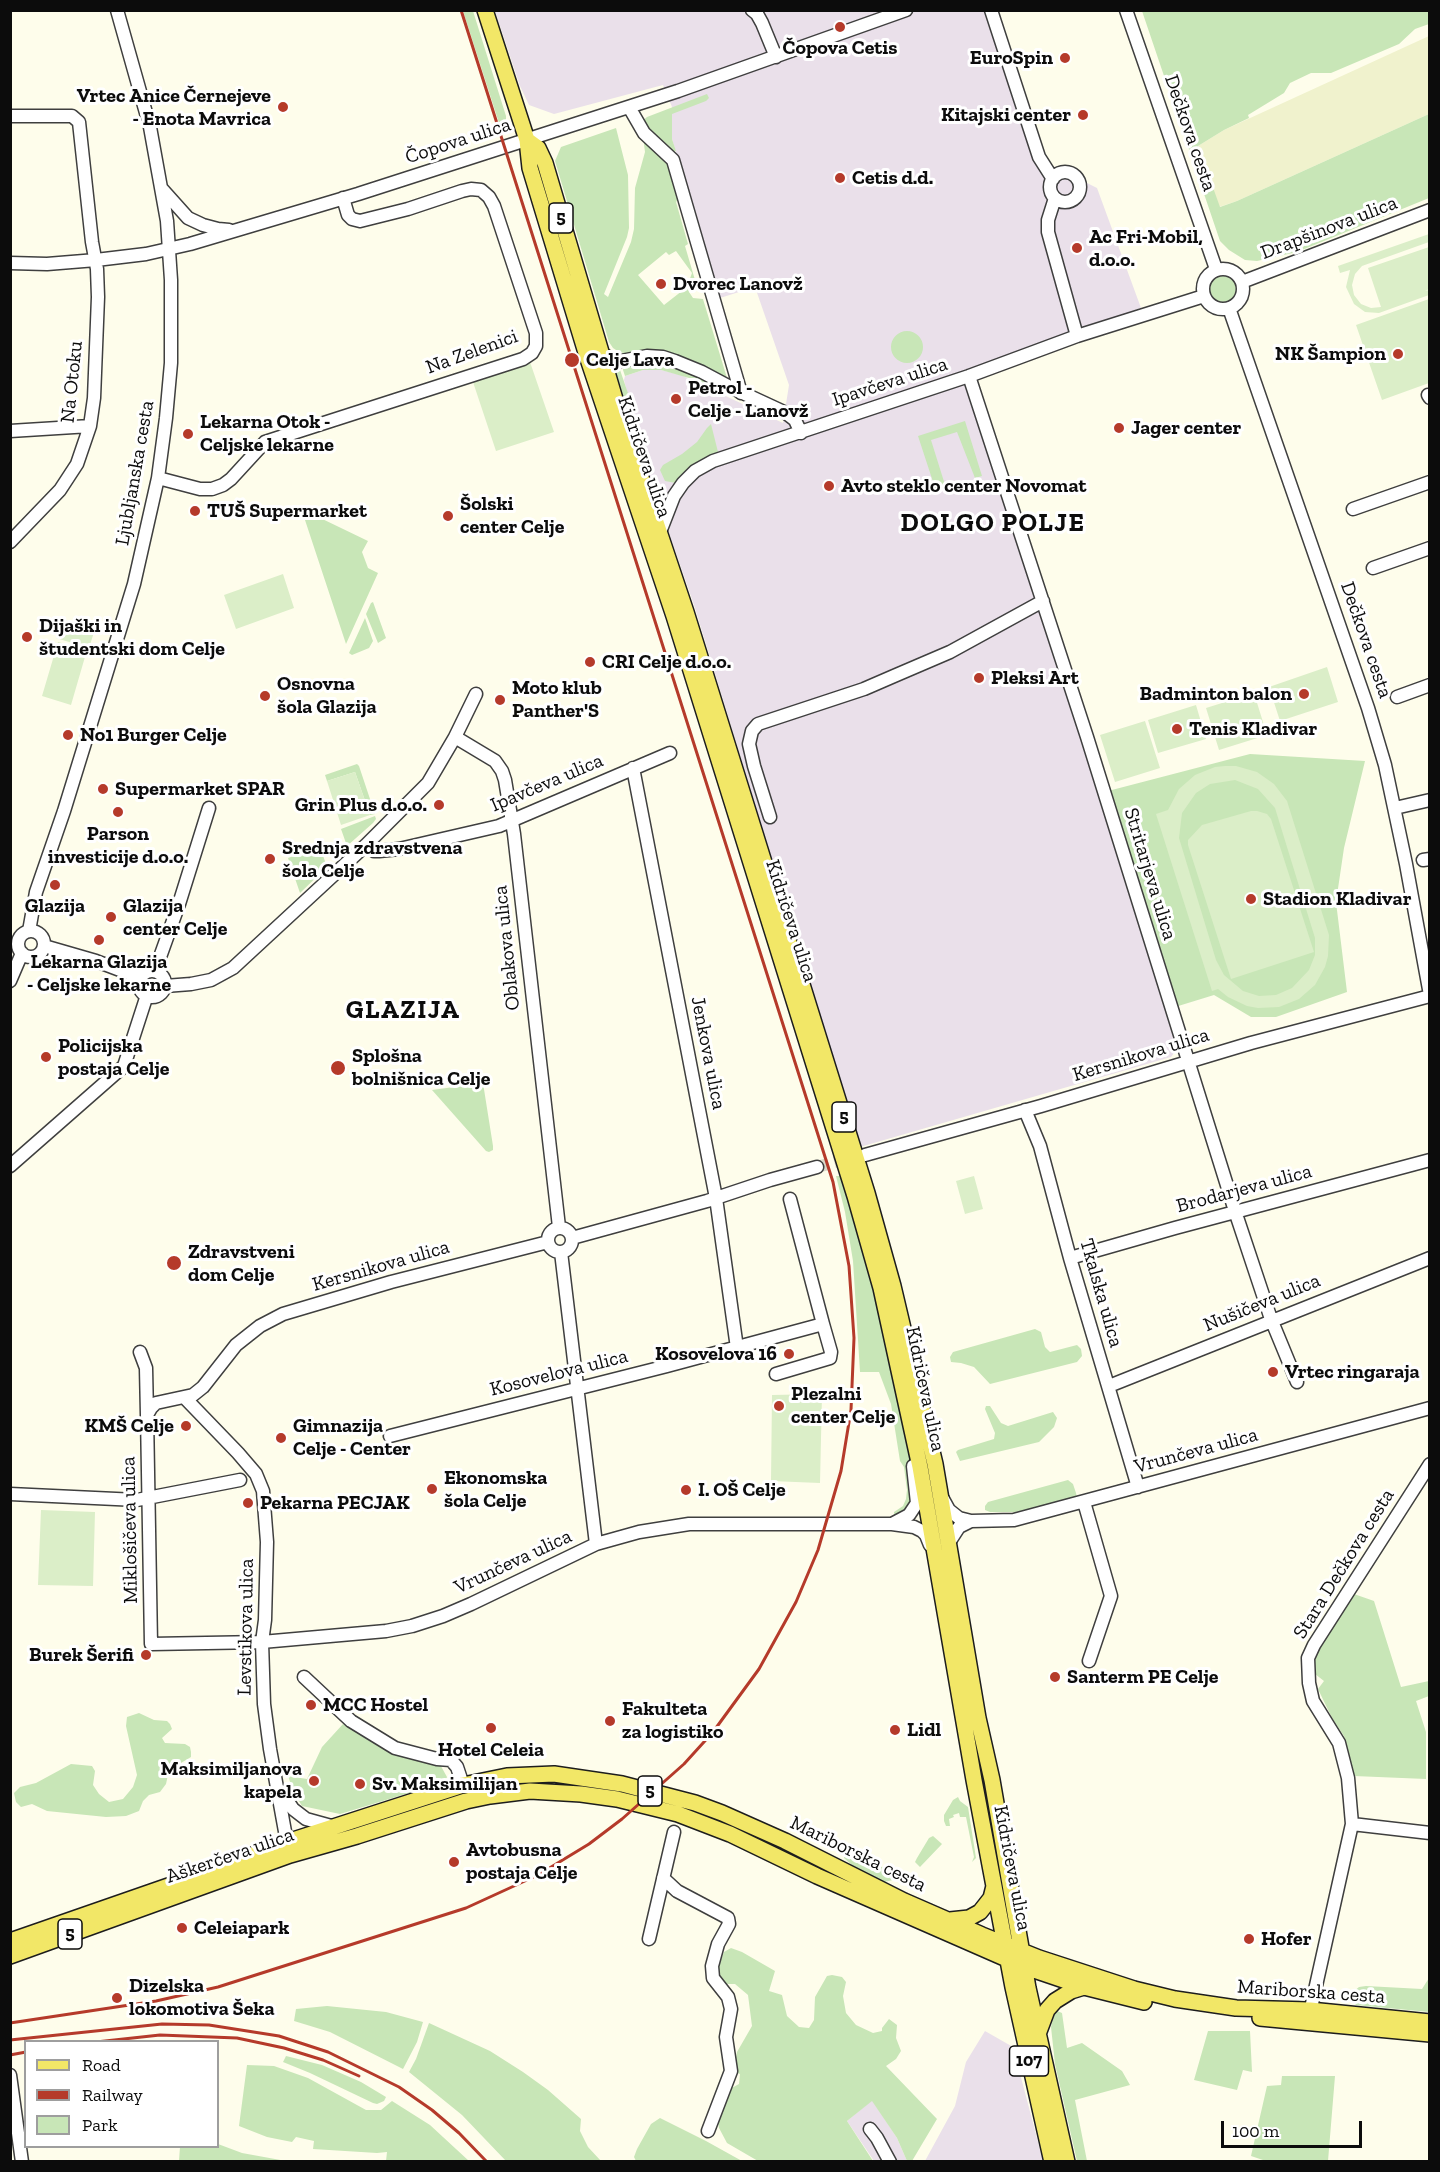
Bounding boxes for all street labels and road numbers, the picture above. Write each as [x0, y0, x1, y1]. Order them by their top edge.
street label: Dečkova cesta [1159, 72, 1221, 194]
street label: Čopova ulica [402, 113, 514, 169]
street label: Drapšinova ulica [1257, 191, 1401, 265]
road number: 5 [549, 203, 573, 233]
street label: Na Zelenici [423, 324, 521, 380]
street label: Na Otoku [56, 340, 88, 424]
street label: Ipavčeva ulica [829, 352, 951, 412]
street label: Kidričeva ulica [612, 393, 676, 521]
street label: Ljubljanska cesta [110, 399, 160, 547]
street label: Dečkova cesta [1335, 579, 1397, 701]
street label: Ipavčeva ulica [487, 749, 607, 817]
street label: Stritarjeva ulica [1118, 805, 1182, 943]
street label: Kidričeva ulica [760, 857, 822, 985]
street label: Oblakova ulica [489, 884, 525, 1012]
street label: Jenkova ulica [685, 994, 731, 1112]
street label: Kersnikova ulica [1070, 1023, 1212, 1087]
road number: 5 [832, 1102, 856, 1132]
street label: Brodarjeva ulica [1174, 1159, 1314, 1219]
street label: Kersnikova ulica [310, 1235, 452, 1297]
street label: Tkalska ulica [1074, 1236, 1128, 1350]
street label: Nušičeva ulica [1200, 1269, 1324, 1337]
street label: Kidričeva ulica [900, 1324, 950, 1454]
street label: Kosovelova ulica [488, 1344, 630, 1402]
street label: Vrunčeva ulica [1132, 1423, 1260, 1479]
street label: Miklošičeva ulica [117, 1456, 143, 1604]
street label: Stara Dečkova cesta [1288, 1485, 1400, 1643]
street label: Vrunčeva ulica [450, 1524, 576, 1600]
street label: Levstikova ulica [233, 1558, 259, 1696]
road number: 5 [638, 1776, 662, 1806]
street label: Kidričeva ulica [988, 1803, 1036, 1933]
street label: Mariborska cesta [786, 1811, 930, 1897]
street label: Aškerčeva ulica [163, 1823, 297, 1889]
road number: 5 [58, 1919, 82, 1949]
street label: Mariborska cesta [1236, 1975, 1386, 2009]
road number: 107 [1010, 2046, 1048, 2076]

